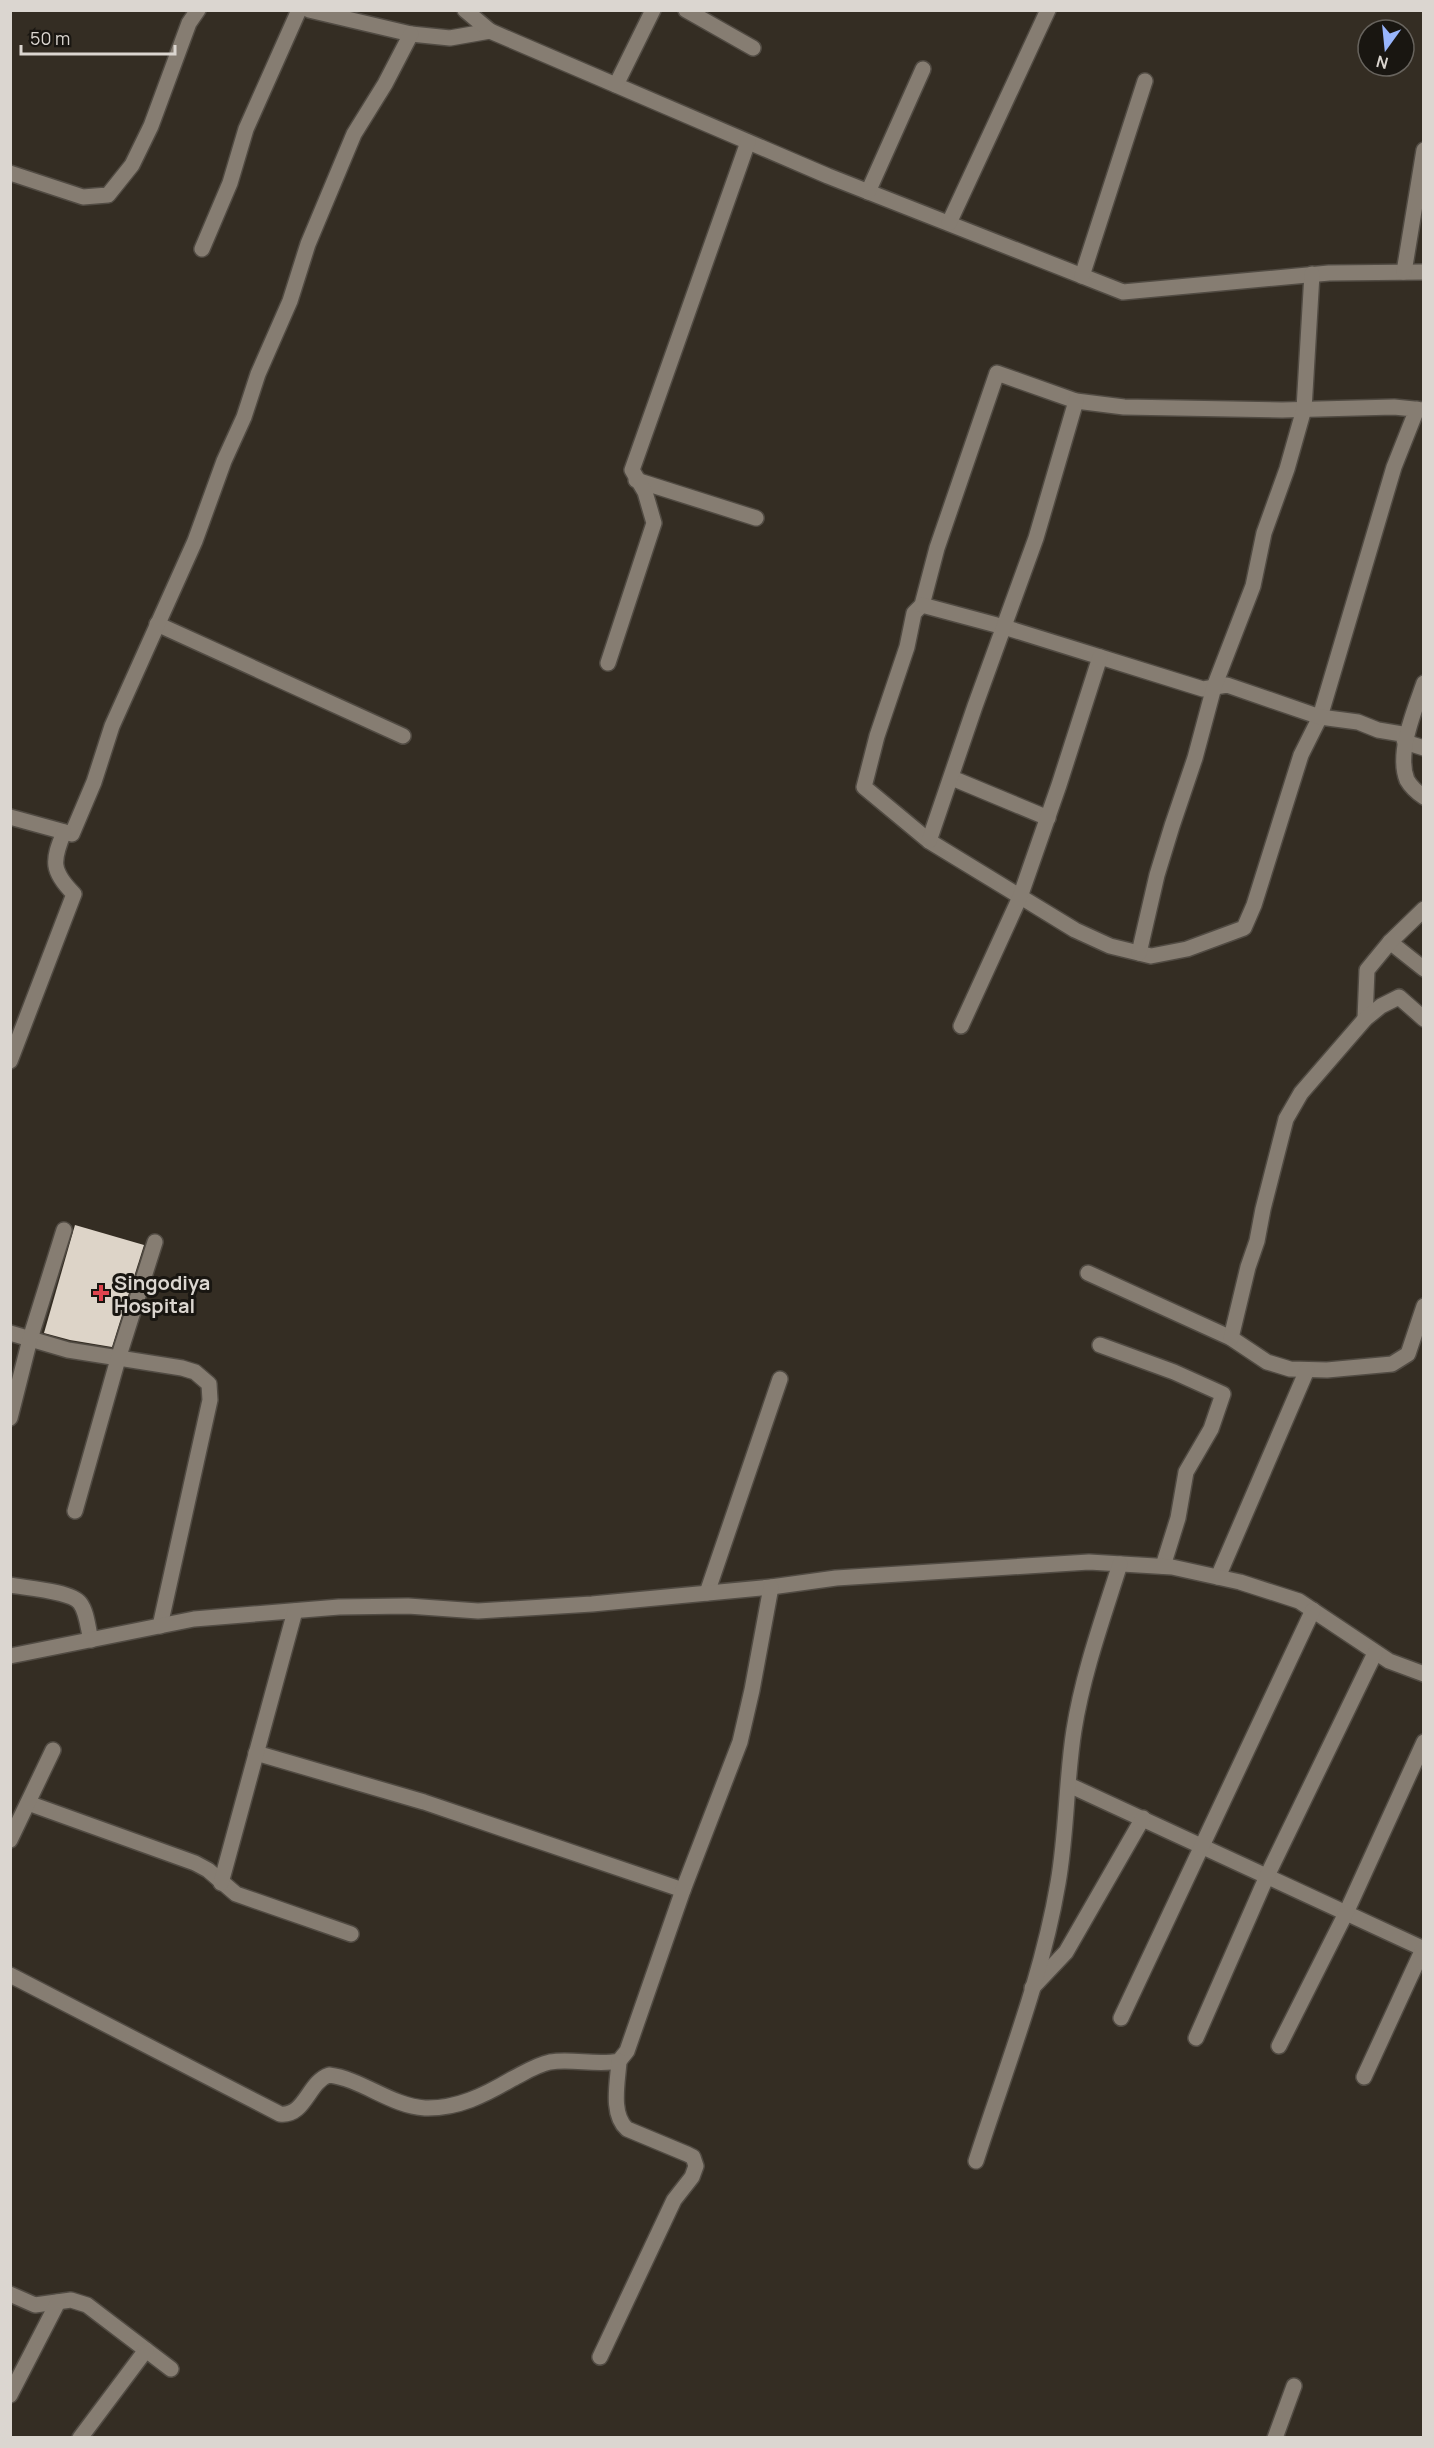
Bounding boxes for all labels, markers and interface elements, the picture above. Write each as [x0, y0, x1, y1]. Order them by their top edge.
scale bar [21, 18, 176, 56]
north arrow [1356, 18, 1416, 78]
text: 50 m [30, 26, 70, 50]
text: N [1374, 50, 1391, 75]
place label: Singodiya Hospital [114, 1269, 210, 1319]
marker: Singodiya Hospital [92, 1284, 110, 1302]

